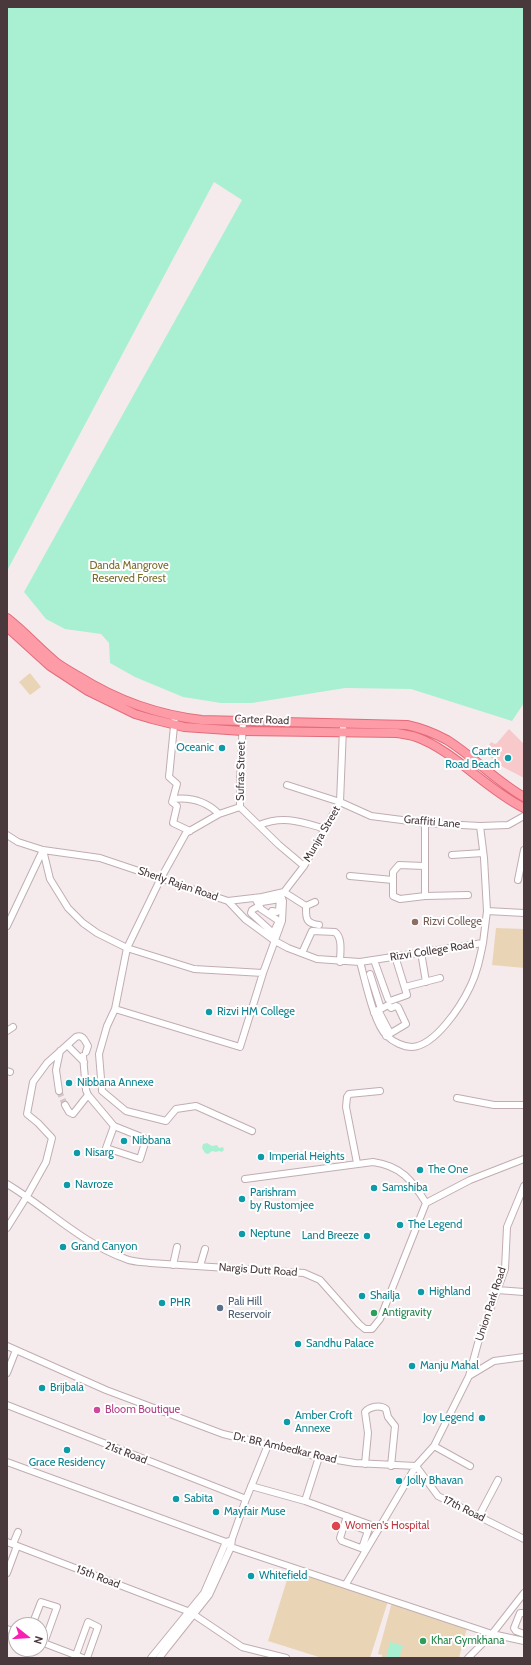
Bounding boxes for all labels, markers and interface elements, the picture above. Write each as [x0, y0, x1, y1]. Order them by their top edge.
park label: Danda Mangrove Reserved Forest [89, 559, 169, 585]
street label: Carter Road [234, 712, 290, 728]
place label: Oceanic [176, 741, 214, 755]
street label: Sufras Street [234, 741, 248, 801]
marker: Oceanic [217, 743, 227, 753]
place label: Carter Road Beach [445, 745, 500, 771]
marker: Carter Road Beach [503, 753, 513, 763]
street label: Munjra Street [301, 804, 343, 864]
street label: Graffiti Lane [403, 813, 461, 831]
street label: Sherly Rajan Road [136, 864, 220, 904]
place label: Rizvi College [423, 915, 482, 929]
marker: Rizvi College [410, 917, 420, 927]
street label: Rizvi College Road [389, 938, 475, 964]
place label: Rizvi HM College [217, 1005, 295, 1019]
marker: Rizvi HM College [204, 1007, 214, 1017]
place label: Nibbana Annexe [77, 1076, 154, 1090]
marker: Nibbana Annexe [64, 1078, 74, 1088]
place label: Nibbana [132, 1134, 171, 1148]
marker: Nibbana [119, 1136, 129, 1146]
place label: Nisarg [85, 1146, 114, 1160]
marker: Nisarg [72, 1148, 82, 1158]
place label: Imperial Heights [269, 1150, 344, 1164]
marker: Imperial Heights [256, 1152, 266, 1162]
place label: The One [428, 1163, 468, 1177]
marker: The One [415, 1165, 425, 1175]
place label: Navroze [75, 1178, 113, 1192]
marker: Navroze [62, 1180, 72, 1190]
place label: Samshiba [382, 1181, 428, 1195]
marker: Samshiba [369, 1183, 379, 1193]
place label: Parishram by Rustomjee [250, 1186, 314, 1212]
marker: Parishram by Rustomjee [237, 1194, 247, 1204]
place label: The Legend [408, 1218, 462, 1232]
marker: The Legend [395, 1220, 405, 1230]
place label: Neptune [250, 1227, 291, 1241]
marker: Neptune [237, 1229, 247, 1239]
place label: Land Breeze [302, 1229, 359, 1243]
marker: Land Breeze [362, 1231, 372, 1241]
place label: Grand Canyon [71, 1240, 137, 1254]
marker: Grand Canyon [58, 1242, 68, 1252]
street label: Nargis Dutt Road [218, 1261, 298, 1279]
street label: Union Park Road [473, 1265, 509, 1343]
place label: Highland [429, 1285, 471, 1299]
marker: Highland [416, 1287, 426, 1297]
place label: Shailja [370, 1289, 400, 1303]
marker: Shailja [357, 1291, 367, 1301]
place label: Pali Hill Reservoir [228, 1295, 271, 1321]
place label: PHR [170, 1296, 191, 1310]
marker: PHR [157, 1298, 167, 1308]
marker: Pali Hill Reservoir [215, 1303, 225, 1313]
place label: Antigravity [382, 1306, 432, 1320]
marker: Antigravity [369, 1308, 379, 1318]
place label: Sandhu Palace [306, 1337, 374, 1351]
marker: Sandhu Palace [293, 1339, 303, 1349]
place label: Manju Mahal [420, 1359, 479, 1373]
marker: Manju Mahal [407, 1361, 417, 1371]
place label: Brijbala [50, 1381, 84, 1395]
marker: Brijbala [37, 1383, 47, 1393]
place label: Bloom Boutique [105, 1403, 180, 1417]
marker: Bloom Boutique [92, 1405, 102, 1415]
place label: Amber Croft Annexe [295, 1409, 352, 1435]
place label: Joy Legend [423, 1411, 474, 1425]
marker: Joy Legend [477, 1413, 487, 1423]
marker: Amber Croft Annexe [282, 1417, 292, 1427]
street label: Dr. BR Ambedkar Road [232, 1430, 338, 1466]
street label: 21st Road [103, 1439, 149, 1467]
marker: Grace Residency [62, 1445, 72, 1455]
place label: Grace Residency [29, 1456, 105, 1470]
place label: Jolly Bhavan [407, 1474, 463, 1488]
marker: Jolly Bhavan [394, 1476, 404, 1486]
place label: Sabita [184, 1492, 213, 1506]
street label: 17th Road [441, 1493, 487, 1525]
marker: Sabita [171, 1494, 181, 1504]
place label: Mayfair Muse [224, 1505, 285, 1519]
marker: Mayfair Muse [211, 1507, 221, 1517]
place label: Women's Hospital [345, 1519, 429, 1533]
marker: Women's Hospital [330, 1520, 342, 1532]
street label: 15th Road [74, 1563, 122, 1591]
place label: Whitefield [259, 1569, 307, 1583]
marker: Whitefield [246, 1571, 256, 1581]
north arrow [8, 1617, 48, 1657]
text: N [31, 1634, 46, 1646]
place label: Khar Gymkhana [431, 1634, 504, 1648]
marker: Khar Gymkhana [418, 1636, 428, 1646]

